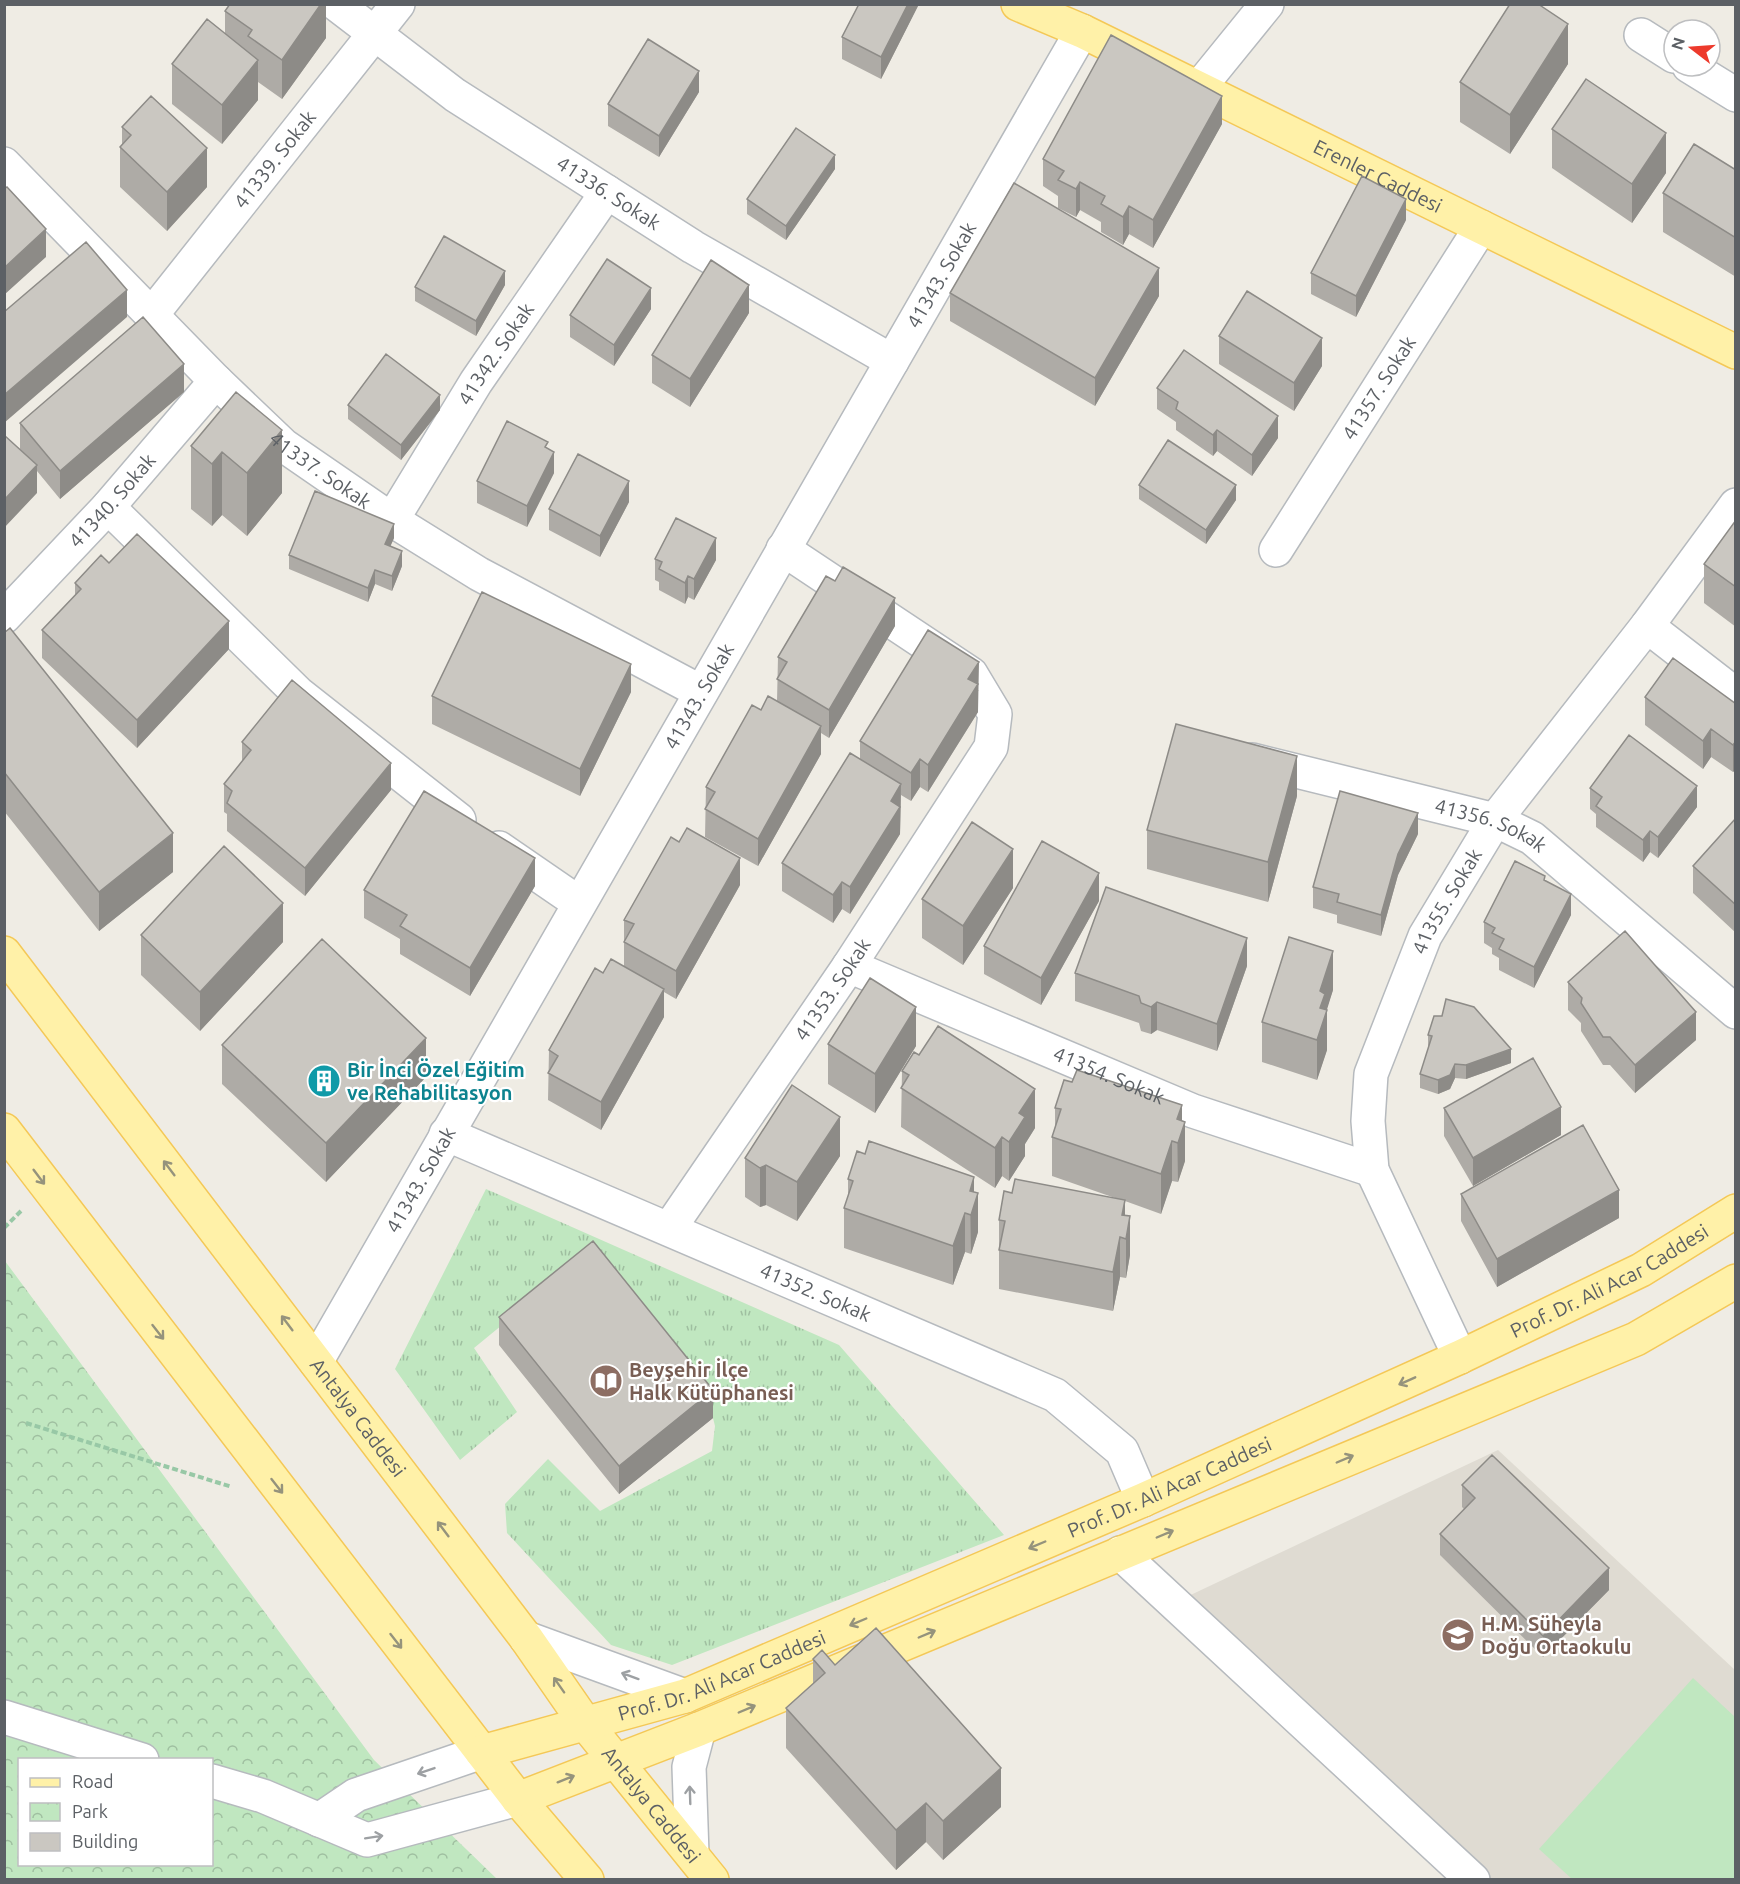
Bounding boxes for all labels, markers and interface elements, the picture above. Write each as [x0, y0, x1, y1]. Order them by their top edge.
north arrow [1662, 18, 1722, 78]
text: N [1667, 35, 1688, 52]
street label: 41339. Sokak [229, 105, 320, 213]
street label: Erenler Caddesi [1310, 135, 1446, 217]
street label: 41336. Sokak [553, 151, 665, 234]
street label: 41343. Sokak [902, 218, 981, 332]
street label: 41342. Sokak [453, 298, 538, 409]
street label: 41357. Sokak [1337, 331, 1420, 444]
street label: 41337. Sokak [265, 426, 376, 513]
street label: 41340. Sokak [64, 448, 160, 552]
street label: 41343. Sokak [659, 639, 738, 753]
street label: 41356. Sokak [1433, 794, 1552, 857]
street label: 41355. Sokak [1407, 844, 1486, 957]
street label: 41353. Sokak [789, 934, 875, 1045]
street label: 41354. Sokak [1050, 1041, 1168, 1109]
place label: Bir İnci Özel Eğitim ve Rehabilitasyon [347, 1058, 525, 1104]
building icon: Bir İnci Özel Eğitim ve Rehabilitasyon [306, 1063, 342, 1099]
street label: 41343. Sokak [381, 1123, 460, 1237]
one-way arrow [162, 1161, 175, 1177]
one-way arrow [33, 1169, 46, 1185]
street label: Prof. Dr. Ali Acar Caddesi [1506, 1219, 1712, 1342]
street label: 41352. Sokak [757, 1258, 875, 1326]
one-way arrow [280, 1316, 293, 1332]
one-way arrow [152, 1323, 164, 1339]
street label: Antalya Caddesi [306, 1353, 411, 1481]
place label: Beyşehir İlçe Halk Kütüphanesi [629, 1358, 794, 1404]
library icon: Beyşehir İlçe Halk Kütüphanesi [588, 1363, 624, 1399]
one-way arrow [1399, 1376, 1417, 1387]
street label: Prof. Dr. Ali Acar Caddesi [1064, 1432, 1275, 1542]
one-way arrow [1335, 1453, 1353, 1464]
one-way arrow [271, 1478, 283, 1494]
one-way arrow [436, 1521, 449, 1537]
one-way arrow [1155, 1528, 1174, 1539]
one-way arrow [1028, 1540, 1047, 1551]
place label: H.M. Süheyla Doğu Ortaokulu [1481, 1612, 1632, 1658]
one-way arrow [849, 1617, 867, 1628]
school or university icon: H.M. Süheyla Doğu Ortaokulu [1440, 1617, 1476, 1653]
street label: Prof. Dr. Ali Acar Caddesi [615, 1625, 829, 1725]
one-way arrow [917, 1628, 936, 1639]
one-way arrow [390, 1632, 402, 1648]
one-way arrow [621, 1670, 640, 1681]
one-way arrow [553, 1678, 565, 1694]
one-way arrow [737, 1703, 756, 1714]
street label: Antalya Caddesi [598, 1742, 705, 1867]
legend [18, 1758, 213, 1866]
one-way arrow [417, 1766, 436, 1777]
text: Road [72, 1771, 114, 1791]
one-way arrow [556, 1773, 575, 1784]
one-way arrow [685, 1786, 696, 1806]
text: Park [72, 1801, 108, 1821]
text: Building [72, 1831, 138, 1851]
one-way arrow [364, 1832, 383, 1843]

